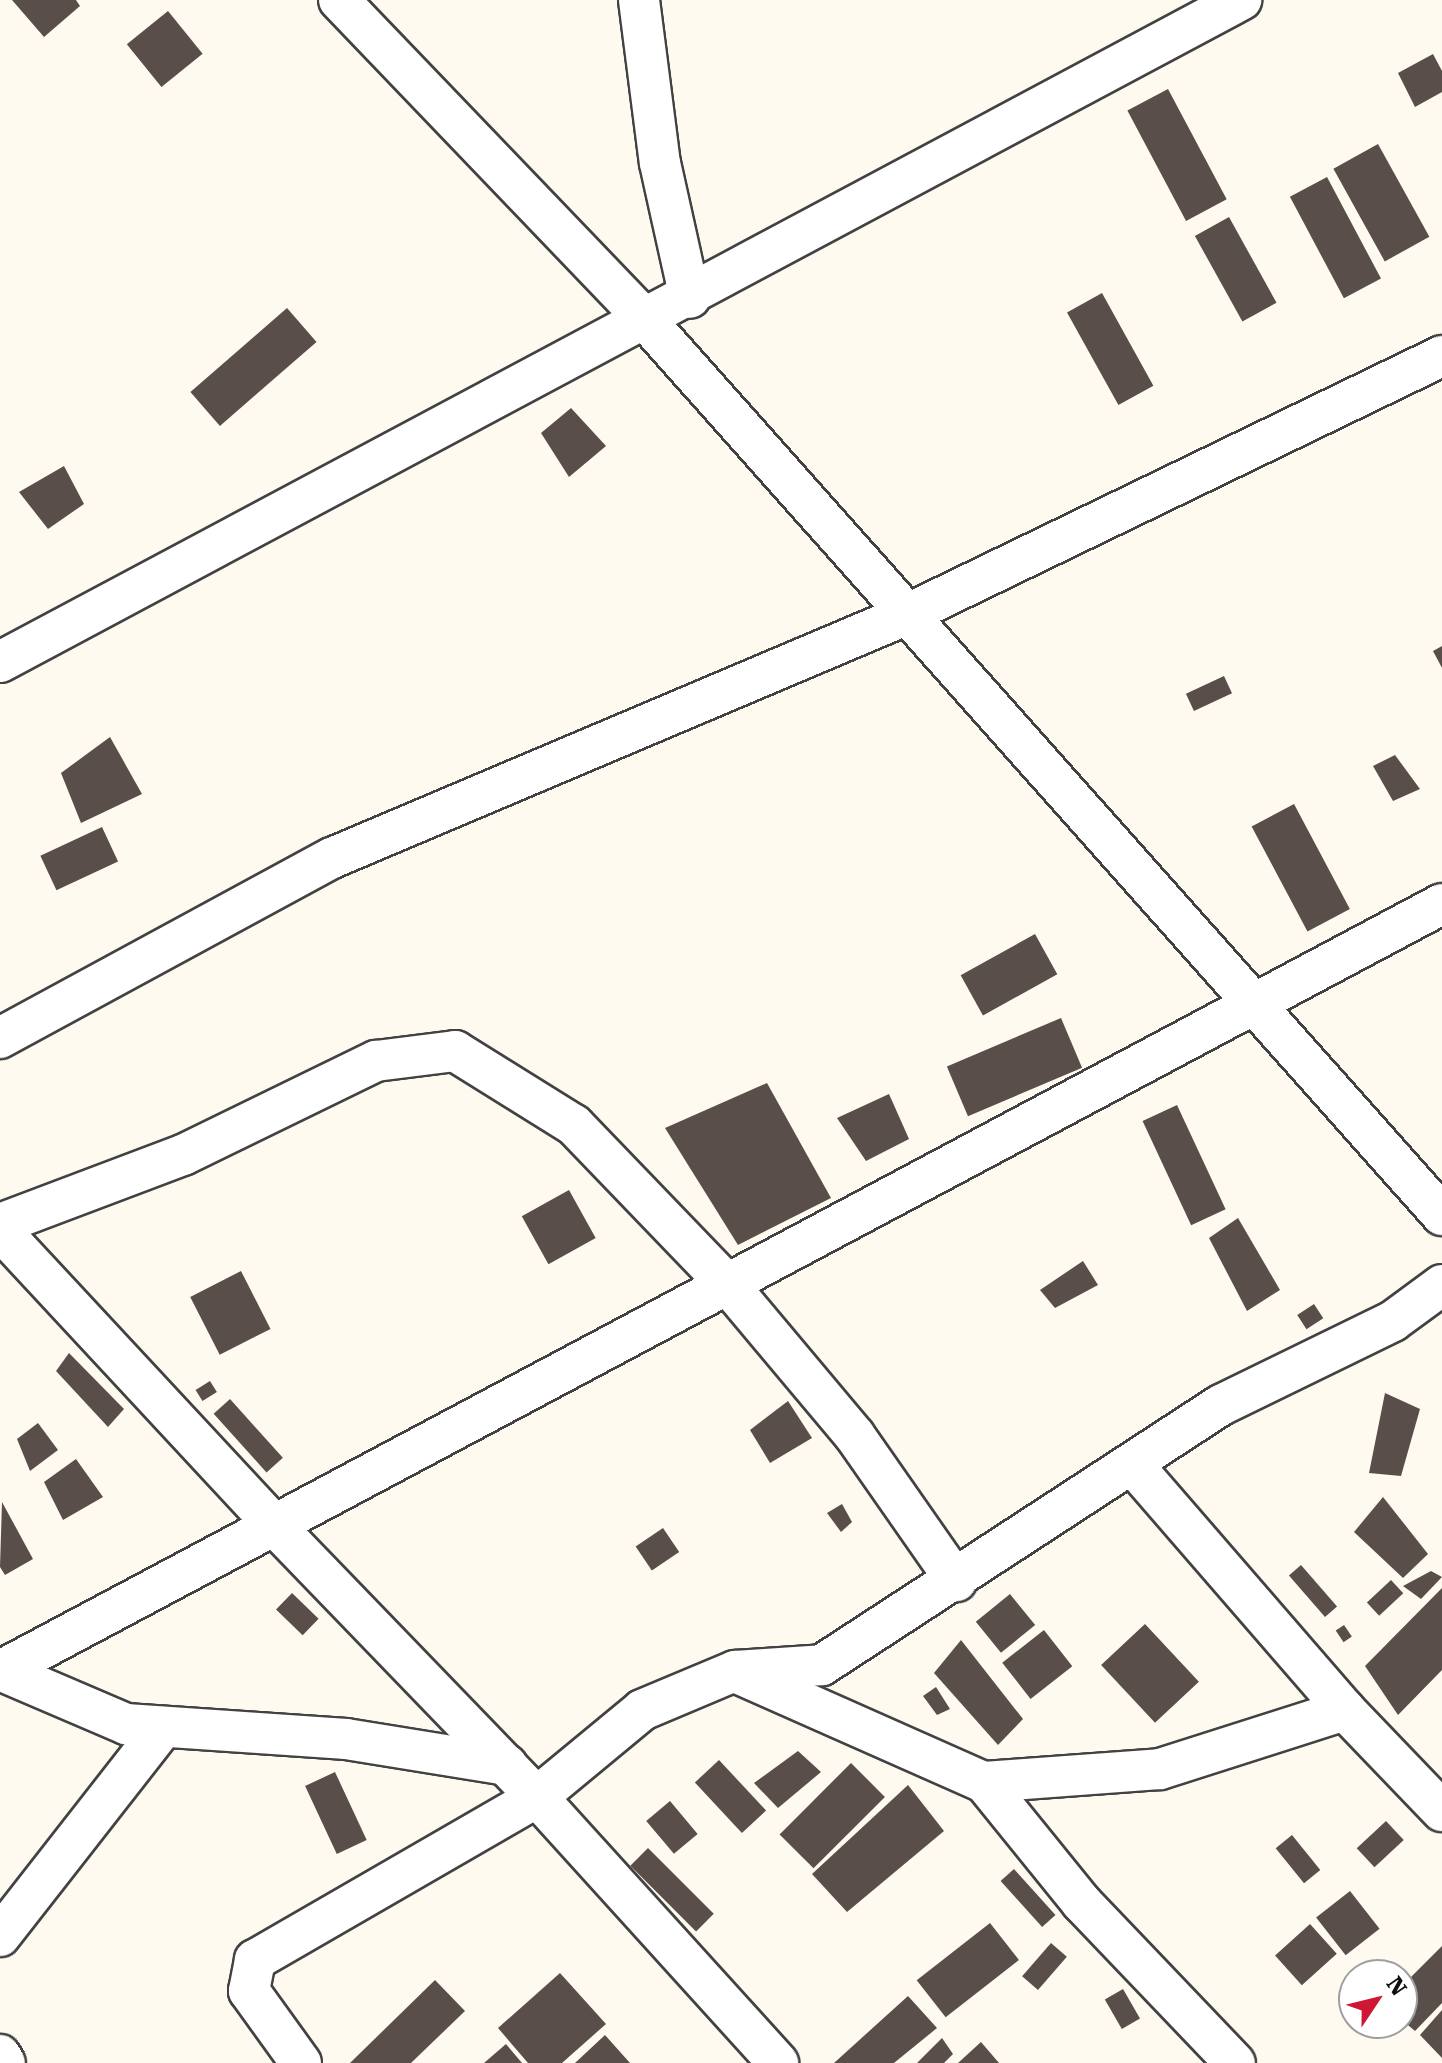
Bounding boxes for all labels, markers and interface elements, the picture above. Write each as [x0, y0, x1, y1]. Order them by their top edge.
north arrow [1338, 1959, 1418, 2039]
text: N [1381, 1972, 1412, 2000]

